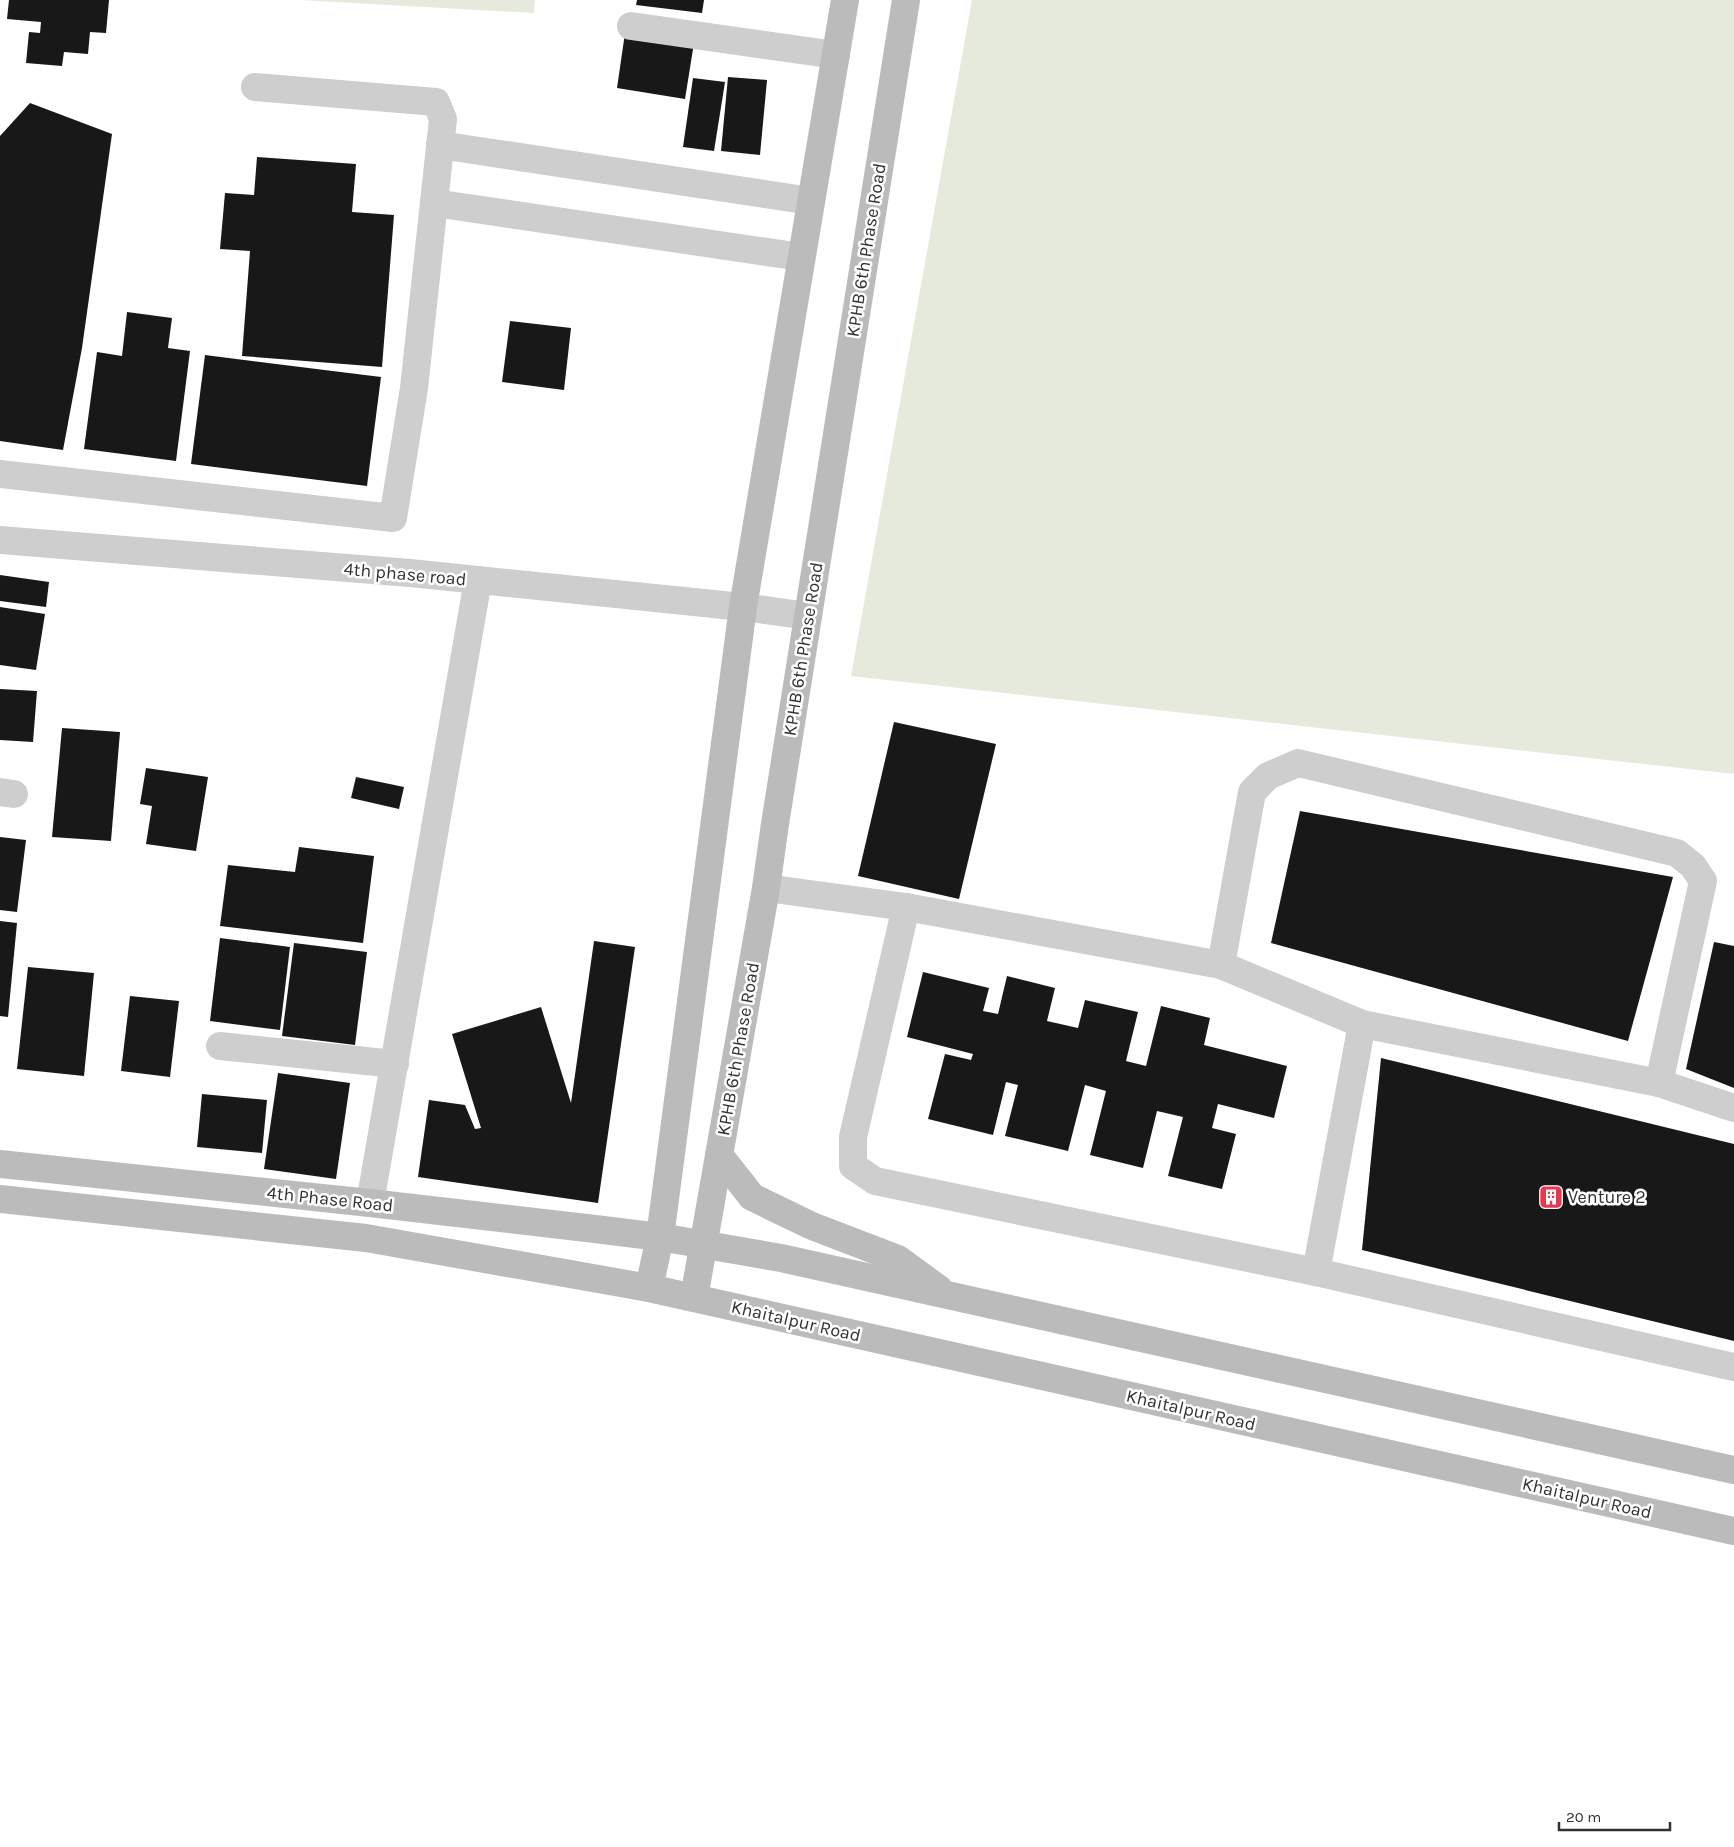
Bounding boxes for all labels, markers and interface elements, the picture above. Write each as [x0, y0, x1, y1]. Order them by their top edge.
street label: KPHB 6th Phase Road [841, 161, 891, 339]
street label: 4th phase road [343, 558, 467, 590]
street label: KPHB 6th Phase Road [778, 560, 828, 738]
street label: KPHB 6th Phase Road [712, 961, 764, 1137]
street label: 4th Phase Road [266, 1181, 394, 1217]
building icon: Venture 2 [1538, 1184, 1564, 1210]
place label: Venture 2 [1568, 1186, 1646, 1208]
street label: Khaitalpur Road [729, 1295, 863, 1347]
street label: Khaitalpur Road [1124, 1384, 1258, 1436]
street label: Khaitalpur Road [1520, 1472, 1654, 1524]
scale bar [1559, 1800, 1670, 1832]
text: 20 m [1566, 1808, 1601, 1826]

